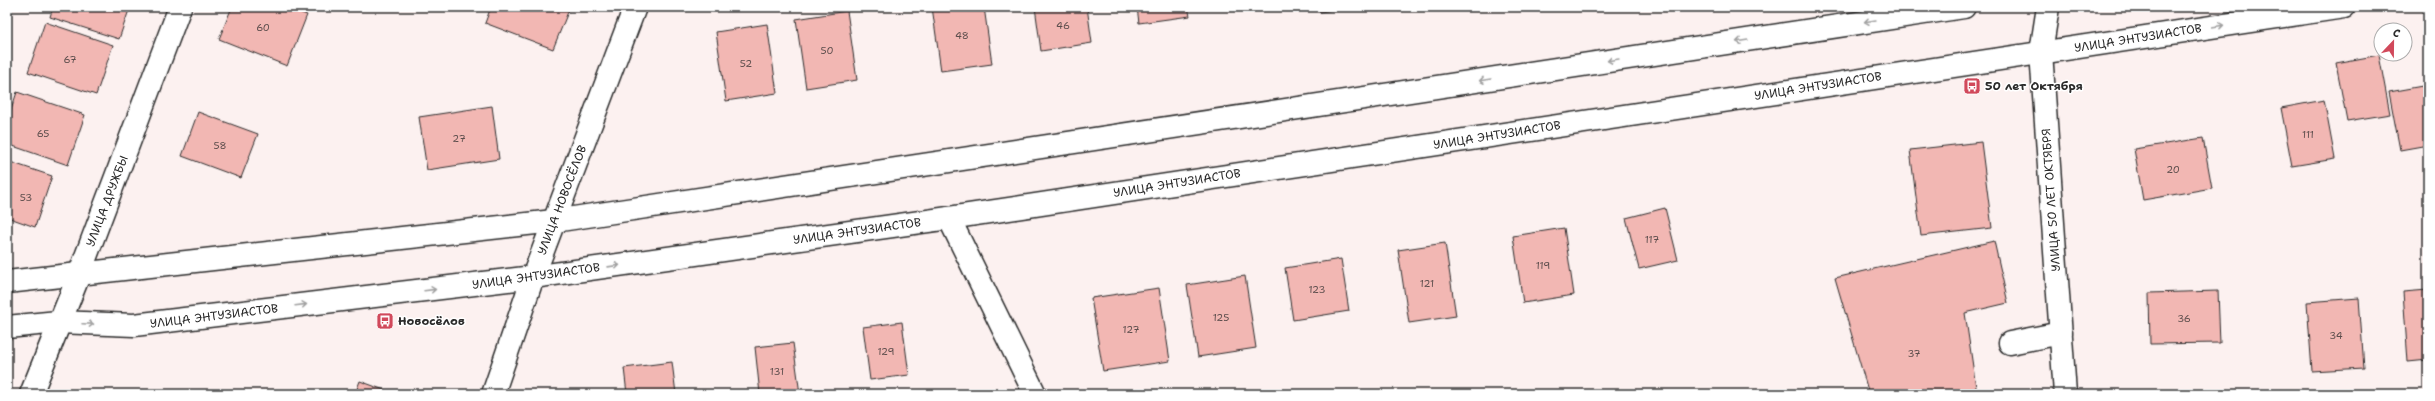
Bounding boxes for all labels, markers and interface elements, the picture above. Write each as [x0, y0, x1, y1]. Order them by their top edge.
one-way arrow [1864, 17, 1877, 25]
house number: 46 [1056, 19, 1070, 32]
street label: УЛИЦА ЭНТУЗИАСТОВ [2073, 20, 2203, 56]
house number: 60 [256, 21, 270, 34]
one-way arrow [2211, 22, 2224, 30]
north arrow [2373, 22, 2413, 62]
text: С [2391, 25, 2403, 42]
house number: 48 [955, 29, 969, 42]
one-way arrow [1736, 37, 1749, 45]
house number: 50 [820, 44, 834, 57]
house number: 67 [64, 53, 76, 66]
one-way arrow [1607, 56, 1620, 64]
house number: 52 [740, 57, 752, 70]
street label: УЛИЦА ЭНТУЗИАСТОВ [1753, 68, 1883, 104]
one-way arrow [1479, 76, 1492, 84]
bus stop icon: 50 лет Октября [1962, 76, 1982, 96]
place label: 50 лет Октября [1985, 78, 2083, 94]
street label: УЛИЦА ЭНТУЗИАСТОВ [1432, 117, 1562, 153]
house number: 65 [37, 127, 49, 140]
street label: УЛИЦА 50 ЛЕТ ОКТЯБРЯ [2038, 128, 2064, 272]
house number: 111 [2302, 128, 2314, 141]
house number: 27 [452, 132, 466, 145]
house number: 58 [214, 139, 226, 152]
street label: УЛИЦА НОВОСЁЛОВ [534, 143, 590, 257]
street label: УЛИЦА ДРУЖБЫ [82, 153, 132, 249]
house number: 20 [2166, 163, 2180, 176]
street label: УЛИЦА ЭНТУЗИАСТОВ [1112, 165, 1242, 201]
house number: 53 [20, 191, 32, 204]
street label: УЛИЦА ЭНТУЗИАСТОВ [792, 214, 922, 248]
house number: 117 [1645, 233, 1659, 246]
street label: УЛИЦА ЭНТУЗИАСТОВ [471, 259, 601, 293]
house number: 119 [1536, 259, 1550, 272]
one-way arrow [607, 262, 620, 270]
house number: 121 [1420, 277, 1434, 290]
house number: 123 [1308, 283, 1326, 296]
one-way arrow [423, 286, 436, 294]
street label: УЛИЦА ЭНТУЗИАСТОВ [149, 300, 279, 332]
one-way arrow [294, 302, 307, 309]
bus stop icon: Новосёлов [375, 311, 395, 331]
house number: 125 [1213, 311, 1229, 324]
house number: 36 [2177, 312, 2191, 325]
place label: Новосёлов [398, 313, 465, 329]
one-way arrow [81, 320, 94, 327]
house number: 127 [1123, 323, 1139, 336]
house number: 34 [2329, 329, 2343, 342]
house number: 129 [877, 345, 895, 358]
house number: 37 [1907, 347, 1921, 360]
house number: 131 [770, 365, 784, 378]

